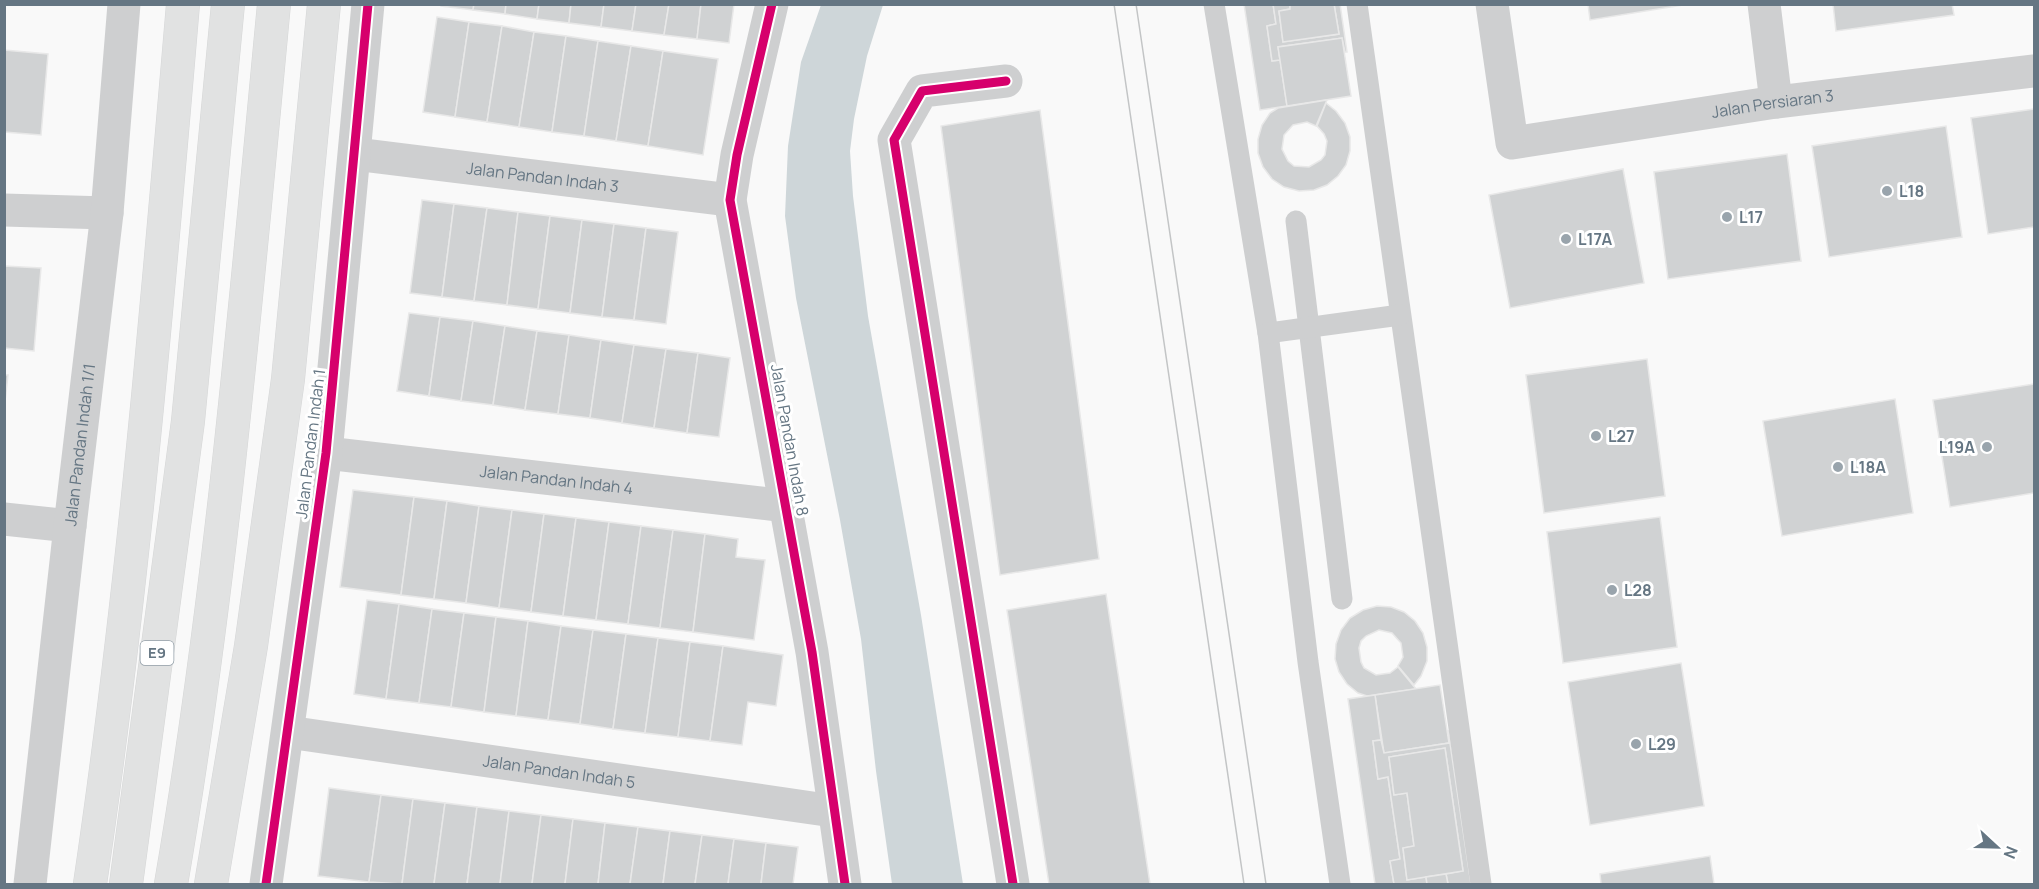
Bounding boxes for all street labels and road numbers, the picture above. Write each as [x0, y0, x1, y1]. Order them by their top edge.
street label: Jalan Persiaran 3 [1710, 84, 1835, 123]
street label: Jalan Pandan Indah 3 [465, 157, 620, 197]
street label: Jalan Pandan Indah 1/1 [59, 362, 100, 527]
street label: Jalan Pandan Indah 8 [766, 362, 814, 518]
street label: Jalan Pandan Indah 1 [290, 368, 330, 520]
street label: Jalan Pandan Indah 4 [479, 460, 634, 499]
road number: E9 [140, 641, 174, 665]
street label: Jalan Pandan Indah 5 [481, 749, 637, 793]

